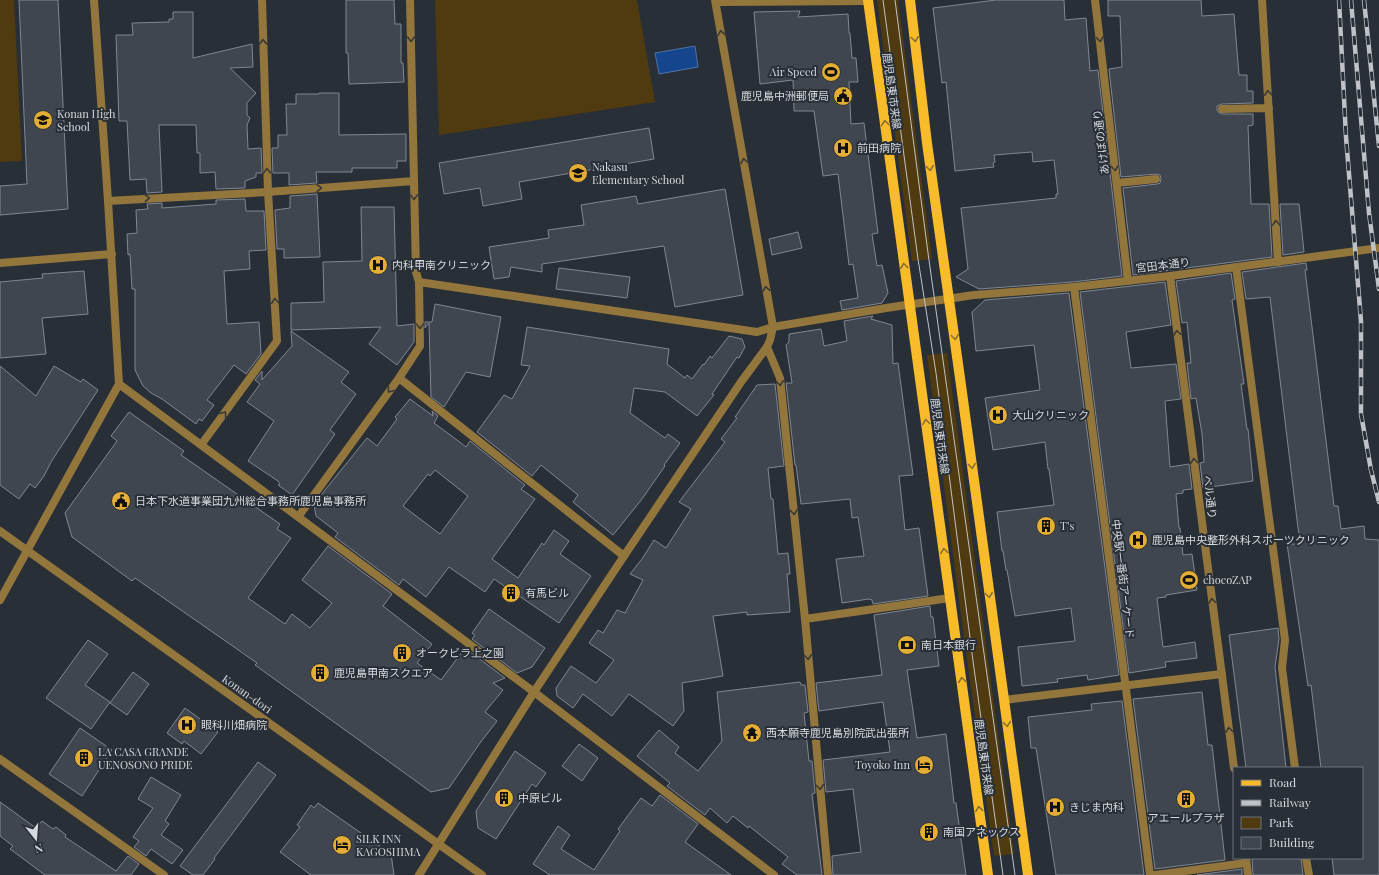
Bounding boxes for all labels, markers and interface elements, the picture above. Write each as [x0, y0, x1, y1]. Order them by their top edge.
one-way arrow [717, 29, 726, 36]
one-way arrow [407, 36, 415, 42]
one-way arrow [910, 36, 919, 42]
one-way arrow [1095, 36, 1104, 42]
one-way arrow [259, 39, 267, 45]
street label: 鹿児島東市来線 [880, 52, 905, 130]
sports icon: Air Speed [820, 61, 842, 83]
place label: Air Speed [769, 64, 818, 79]
public building icon: 鹿児島中洲郵便局 [832, 85, 854, 107]
place label: 鹿児島中洲郵便局 [741, 88, 829, 103]
one-way arrow [1264, 90, 1273, 96]
place label: Konan High School [57, 106, 116, 134]
street label: あけぼの通り [1089, 108, 1112, 176]
school or university icon: Konan High School [32, 109, 54, 131]
one-way arrow [881, 120, 890, 126]
hospital icon: 前田病院 [832, 137, 854, 159]
place label: 前田病院 [857, 140, 901, 155]
one-way arrow [740, 157, 748, 164]
place label: Nakasu Elementary School [592, 159, 684, 187]
school or university icon: Nakasu Elementary School [567, 162, 589, 184]
one-way arrow [925, 165, 934, 171]
one-way arrow [1110, 165, 1119, 171]
one-way arrow [263, 168, 272, 174]
one-way arrow [316, 184, 322, 193]
one-way arrow [144, 194, 150, 203]
one-way arrow [410, 194, 418, 200]
one-way arrow [1271, 220, 1280, 226]
hospital icon: 内科甲南クリニック [367, 254, 389, 276]
street label: 宮田本通り [1135, 254, 1191, 275]
place label: 内科甲南クリニック [392, 257, 491, 272]
one-way arrow [900, 263, 909, 269]
one-way arrow [762, 285, 771, 292]
one-way arrow [270, 298, 279, 304]
one-way arrow [416, 323, 424, 329]
one-way arrow [1173, 329, 1182, 336]
one-way arrow [950, 334, 959, 340]
one-way arrow [775, 380, 784, 386]
one-way arrow [387, 386, 395, 393]
street label: 鹿児島東市来線 [928, 397, 953, 475]
hospital icon: 大山クリニック [987, 404, 1009, 426]
place label: 大山クリニック [1012, 407, 1089, 422]
one-way arrow [219, 411, 226, 418]
one-way arrow [922, 419, 931, 425]
one-way arrow [1190, 458, 1199, 465]
one-way arrow [967, 463, 976, 469]
street label: ベル通り [1200, 474, 1221, 520]
public building icon: 日本下水道事業団九州総合事務所鹿児島事務所 [110, 490, 132, 512]
place label: 日本下水道事業団九州総合事務所鹿児島事務所 [135, 493, 367, 508]
one-way arrow [789, 509, 798, 516]
building icon: T’s [1035, 515, 1057, 537]
place label: T’s [1060, 518, 1074, 533]
street label: 中央駅一番街アーケード [1109, 518, 1138, 640]
hospital icon: 鹿児島中央整形外科スポーツクリニック [1127, 529, 1149, 551]
place label: 鹿児島中央整形外科スポーツクリニック [1152, 532, 1350, 547]
one-way arrow [940, 548, 949, 554]
sports icon: chocoZAP [1178, 569, 1200, 591]
place label: chocoZAP [1203, 572, 1252, 587]
building icon: 有馬ビル [500, 582, 522, 604]
place label: 有馬ビル [525, 585, 569, 600]
one-way arrow [984, 592, 993, 598]
one-way arrow [1208, 598, 1217, 604]
bank icon: 南日本銀行 [896, 634, 918, 656]
place label: 南日本銀行 [921, 637, 976, 652]
building icon: オークビラ上之園 [391, 642, 413, 664]
place label: オークビラ上之園 [416, 645, 504, 660]
one-way arrow [804, 654, 813, 660]
building icon: 鹿児島甲南スクエア [309, 662, 331, 684]
place label: 鹿児島甲南スクエア [334, 665, 433, 680]
street label: Konan-dori [219, 671, 275, 716]
one-way arrow [957, 677, 966, 683]
hospital icon: 眼科川畑病院 [176, 714, 198, 736]
place label: 眼科川畑病院 [201, 717, 267, 732]
street label: 鹿児島東市来線 [972, 718, 997, 796]
one-way arrow [1002, 721, 1011, 727]
temple icon: 西本願寺鹿児島別院武出張所 [741, 722, 763, 744]
place label: 西本願寺鹿児島別院武出張所 [766, 725, 910, 740]
one-way arrow [1225, 727, 1234, 733]
place label: LA CASA GRANDE UENOSONO PRIDE [98, 744, 193, 772]
building icon: LA CASA GRANDE UENOSONO PRIDE [73, 747, 95, 769]
hotel icon: Toyoko Inn [913, 754, 935, 776]
place label: Toyoko Inn [855, 757, 910, 772]
legend [1233, 767, 1363, 859]
text: Road [1269, 774, 1296, 790]
one-way arrow [816, 784, 825, 790]
building icon: 中原ビル [493, 787, 515, 809]
building icon: アエールプラザ [1175, 788, 1197, 810]
place label: 中原ビル [518, 790, 562, 805]
text: Railway [1269, 794, 1311, 810]
hospital icon: きじま内科 [1044, 796, 1066, 818]
place label: きじま内科 [1069, 799, 1124, 814]
one-way arrow [975, 806, 984, 812]
place label: アエールプラザ [1148, 810, 1225, 825]
text: Park [1269, 814, 1294, 830]
north arrow [16, 819, 56, 859]
building icon: 南国アネックス [918, 821, 940, 843]
place label: 南国アネックス [943, 824, 1020, 839]
place label: SILK INN KAGOSHIMA [356, 831, 420, 859]
hotel icon: SILK INN KAGOSHIMA [331, 834, 353, 856]
text: Building [1269, 834, 1315, 850]
text: N [33, 841, 45, 857]

